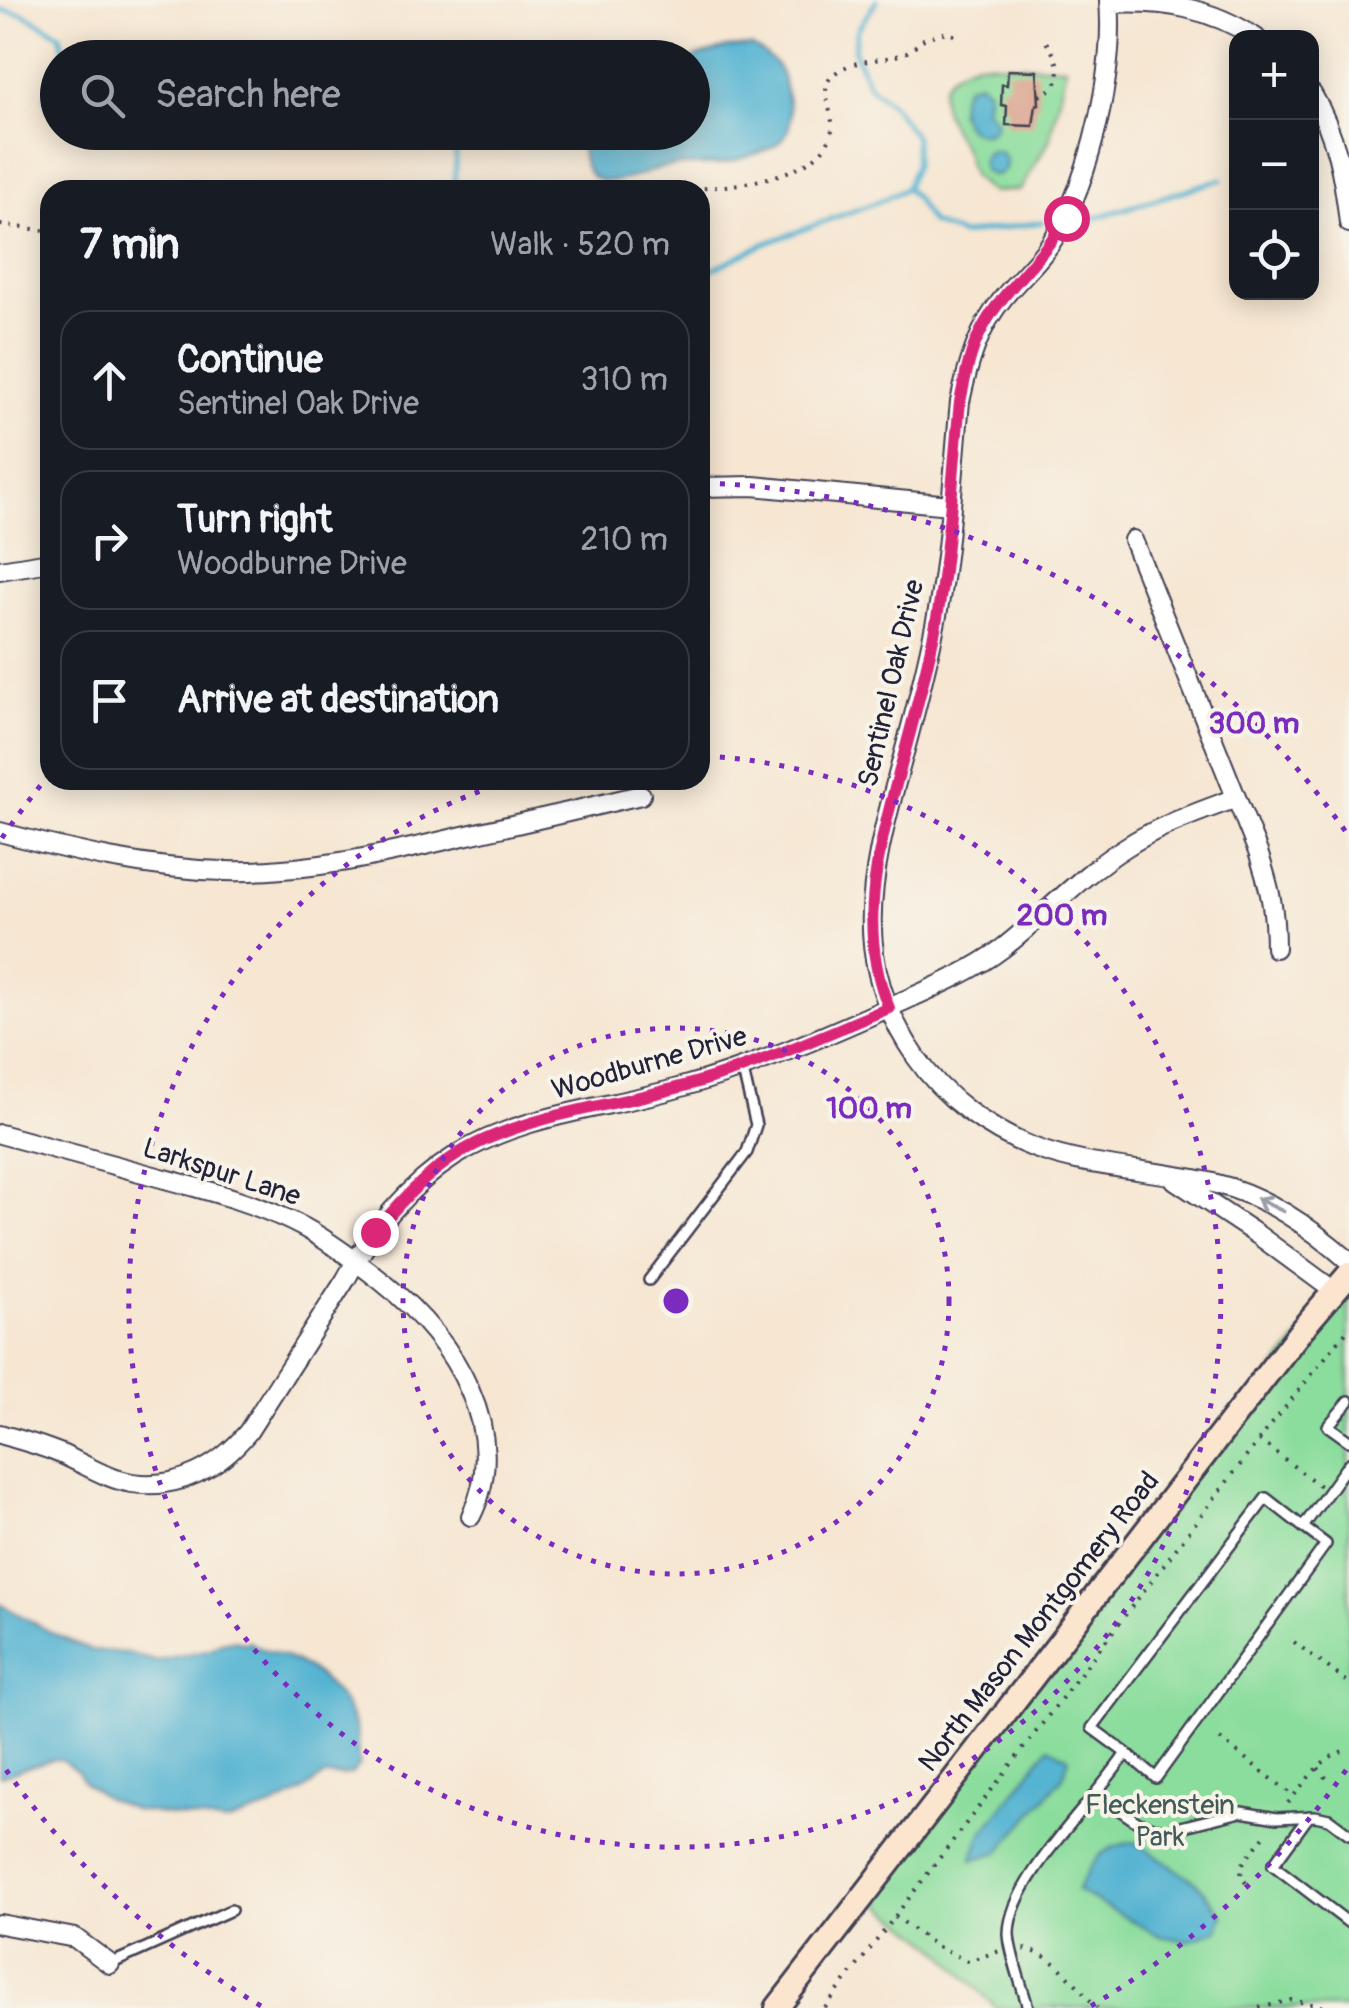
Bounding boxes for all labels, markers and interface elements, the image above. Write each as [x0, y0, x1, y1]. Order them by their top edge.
map controls [1229, 30, 1319, 300]
button: + [1229, 30, 1319, 120]
search box [40, 40, 710, 150]
icon: search [75, 68, 130, 123]
text: Search here [155, 71, 341, 119]
button: − [1229, 120, 1319, 210]
route start [1044, 196, 1090, 242]
button: locate [1229, 210, 1319, 300]
text: 7 min [80, 219, 179, 271]
text: Walk · 520 m [490, 225, 670, 265]
text: Continue [177, 336, 323, 384]
icon: ahead [82, 353, 137, 408]
text: 310 m [580, 360, 668, 400]
text: Sentinel Oak Drive [177, 384, 419, 424]
text: Turn right [177, 496, 332, 544]
icon: right [82, 513, 137, 568]
text: 210 m [580, 520, 668, 560]
text: Woodburne Drive [177, 544, 407, 584]
street label: Sentinel Oak Drive [851, 576, 932, 790]
icon: arrive [82, 673, 137, 728]
text: Arrive at destination [177, 676, 499, 724]
text: 300 m [1209, 705, 1299, 742]
text: 200 m [1017, 897, 1107, 934]
street label: Woodburne Drive [548, 1019, 751, 1108]
text: 100 m [826, 1090, 912, 1127]
street label: Larkspur Lane [138, 1130, 305, 1214]
one-way arrow [1256, 1195, 1285, 1214]
route end [353, 1210, 399, 1256]
centre of rings [658, 1283, 694, 1319]
street label: North Mason Montgomery Road [911, 1465, 1167, 1779]
park label: Fleckenstein Park [1085, 1788, 1235, 1855]

